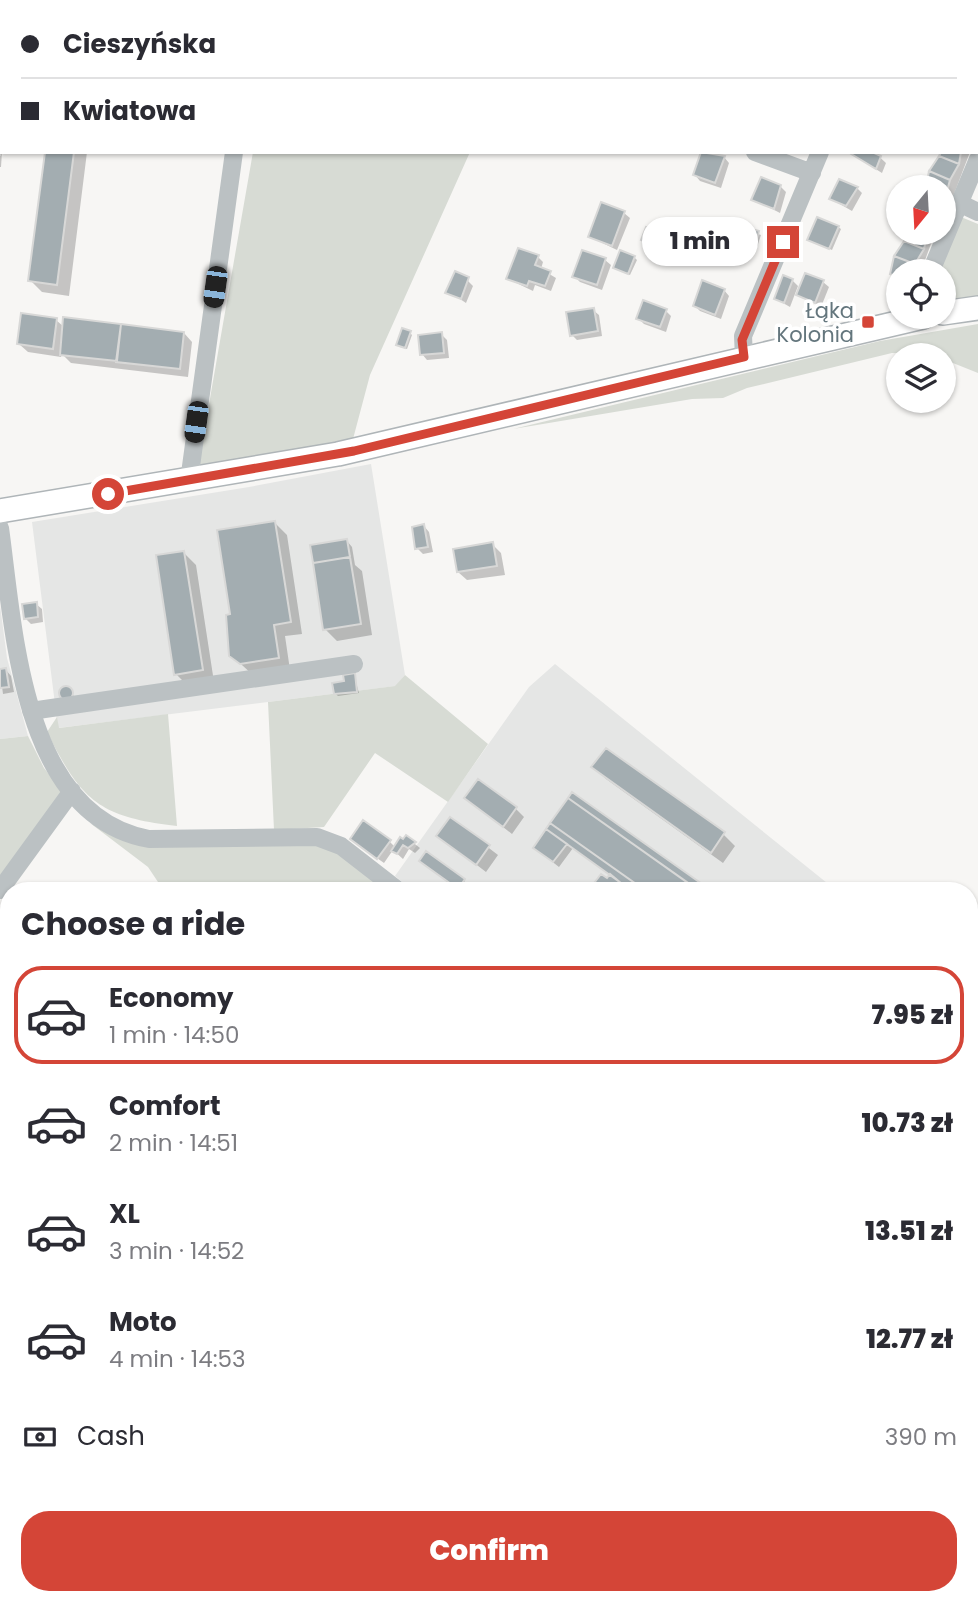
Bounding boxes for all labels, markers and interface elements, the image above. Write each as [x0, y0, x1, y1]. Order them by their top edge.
text: Cieszyńska [63, 26, 216, 62]
text: Kwiatowa [63, 93, 196, 129]
north arrow [886, 175, 956, 245]
map controls [886, 175, 956, 413]
callout: 1 min [643, 218, 758, 266]
text: 1 min [670, 225, 730, 257]
route end [767, 226, 799, 258]
button: locate [886, 259, 956, 329]
car [202, 265, 229, 309]
place label: Łąka Kolonia [777, 296, 854, 349]
marker: Łąka Kolonia [860, 314, 876, 330]
button: layers [886, 343, 956, 413]
car [183, 400, 210, 444]
route start [92, 478, 124, 510]
text: Choose a ride [21, 901, 245, 946]
text: Economy [109, 980, 233, 1016]
icon: car [25, 984, 88, 1047]
text: 7.95 zł [872, 997, 953, 1033]
text: 1 min · 14:50 [109, 1019, 239, 1051]
text: Comfort [109, 1088, 221, 1124]
icon: car [25, 1092, 88, 1155]
text: 10.73 zł [861, 1105, 953, 1141]
text: 2 min · 14:51 [109, 1127, 238, 1159]
text: XL [109, 1196, 140, 1232]
icon: car [25, 1200, 88, 1263]
text: 13.51 zł [865, 1213, 953, 1249]
text: 3 min · 14:52 [109, 1235, 244, 1267]
text: Moto [109, 1304, 177, 1340]
icon: car [25, 1308, 88, 1371]
text: 12.77 zł [866, 1321, 953, 1357]
text: 4 min · 14:53 [109, 1343, 246, 1375]
icon: cash [21, 1418, 59, 1456]
text: Cash [77, 1418, 145, 1454]
text: 390 m [885, 1421, 957, 1453]
button: Confirm [21, 1511, 957, 1591]

